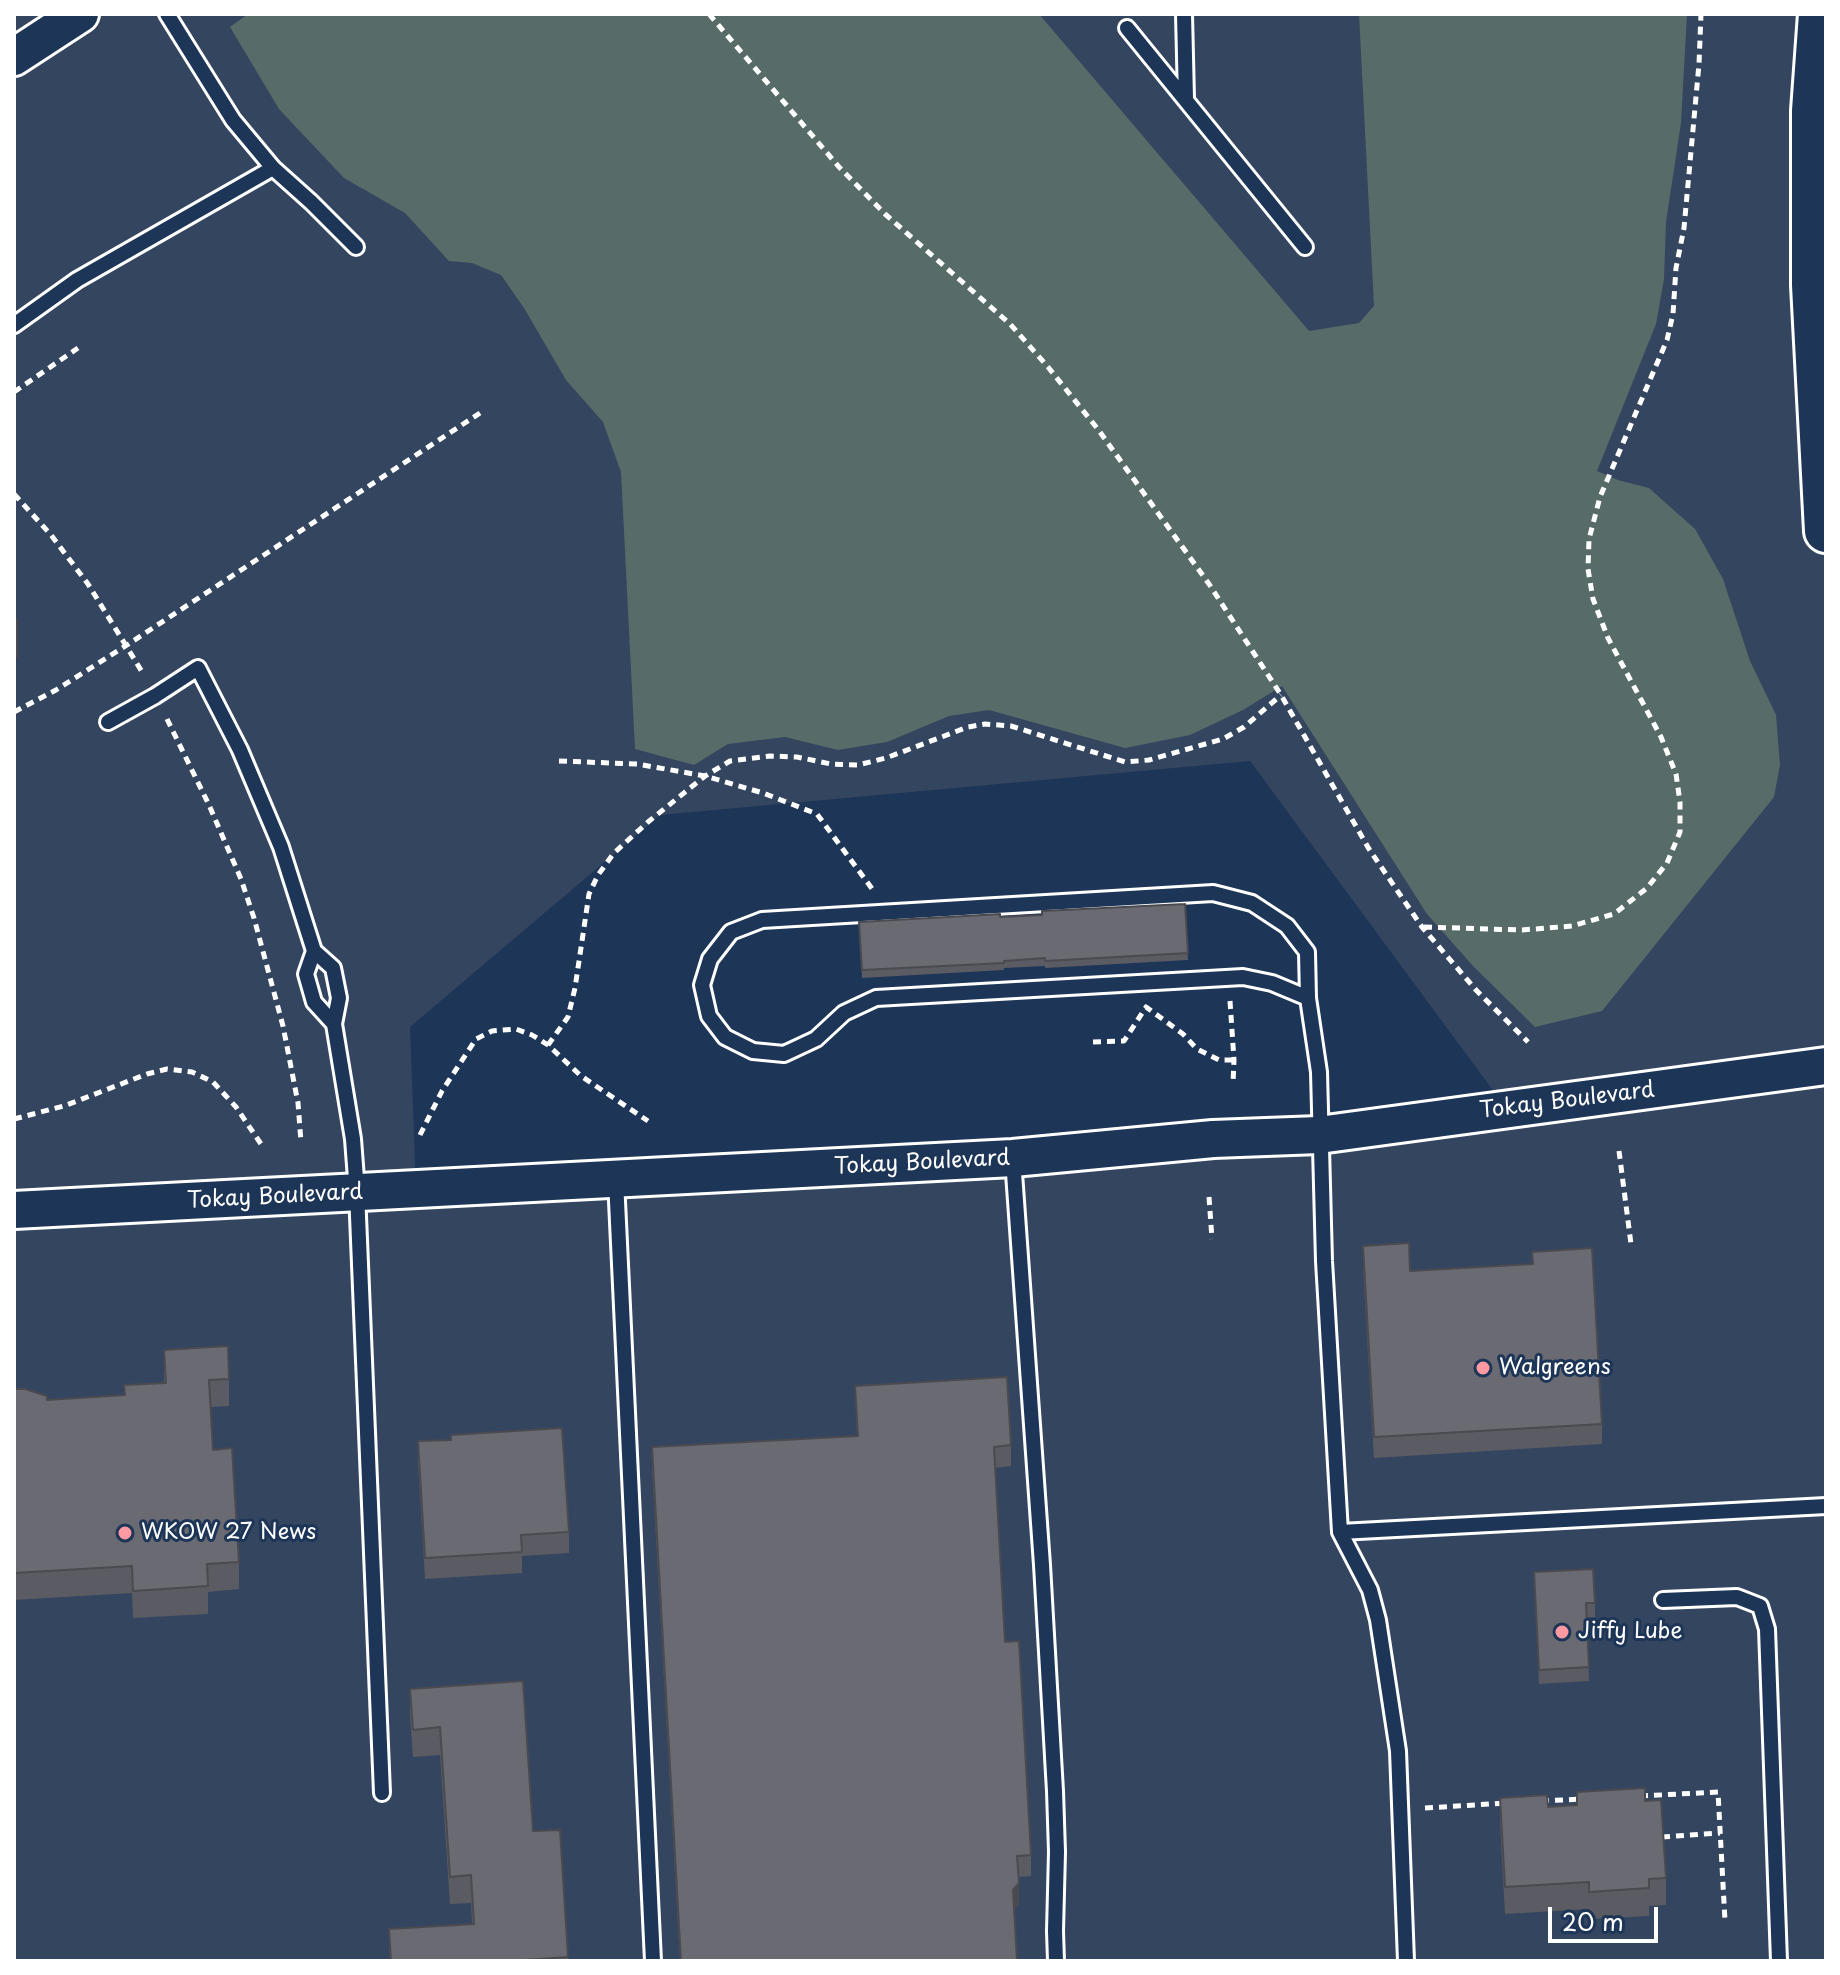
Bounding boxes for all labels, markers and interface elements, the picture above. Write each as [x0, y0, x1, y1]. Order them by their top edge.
street label: Tokay Boulevard [1478, 1077, 1656, 1125]
street label: Tokay Boulevard [833, 1145, 1011, 1181]
street label: Tokay Boulevard [186, 1179, 364, 1215]
place label: Walgreens [1499, 1355, 1611, 1381]
marker: Walgreens [1474, 1359, 1492, 1377]
place label: WKOW 27 News [141, 1520, 316, 1546]
marker: WKOW 27 News [116, 1524, 134, 1542]
place label: Jiffy Lube [1578, 1619, 1682, 1645]
marker: Jiffy Lube [1553, 1623, 1571, 1641]
scale bar [1552, 1891, 1662, 1941]
text: 20 m [1562, 1903, 1624, 1939]

